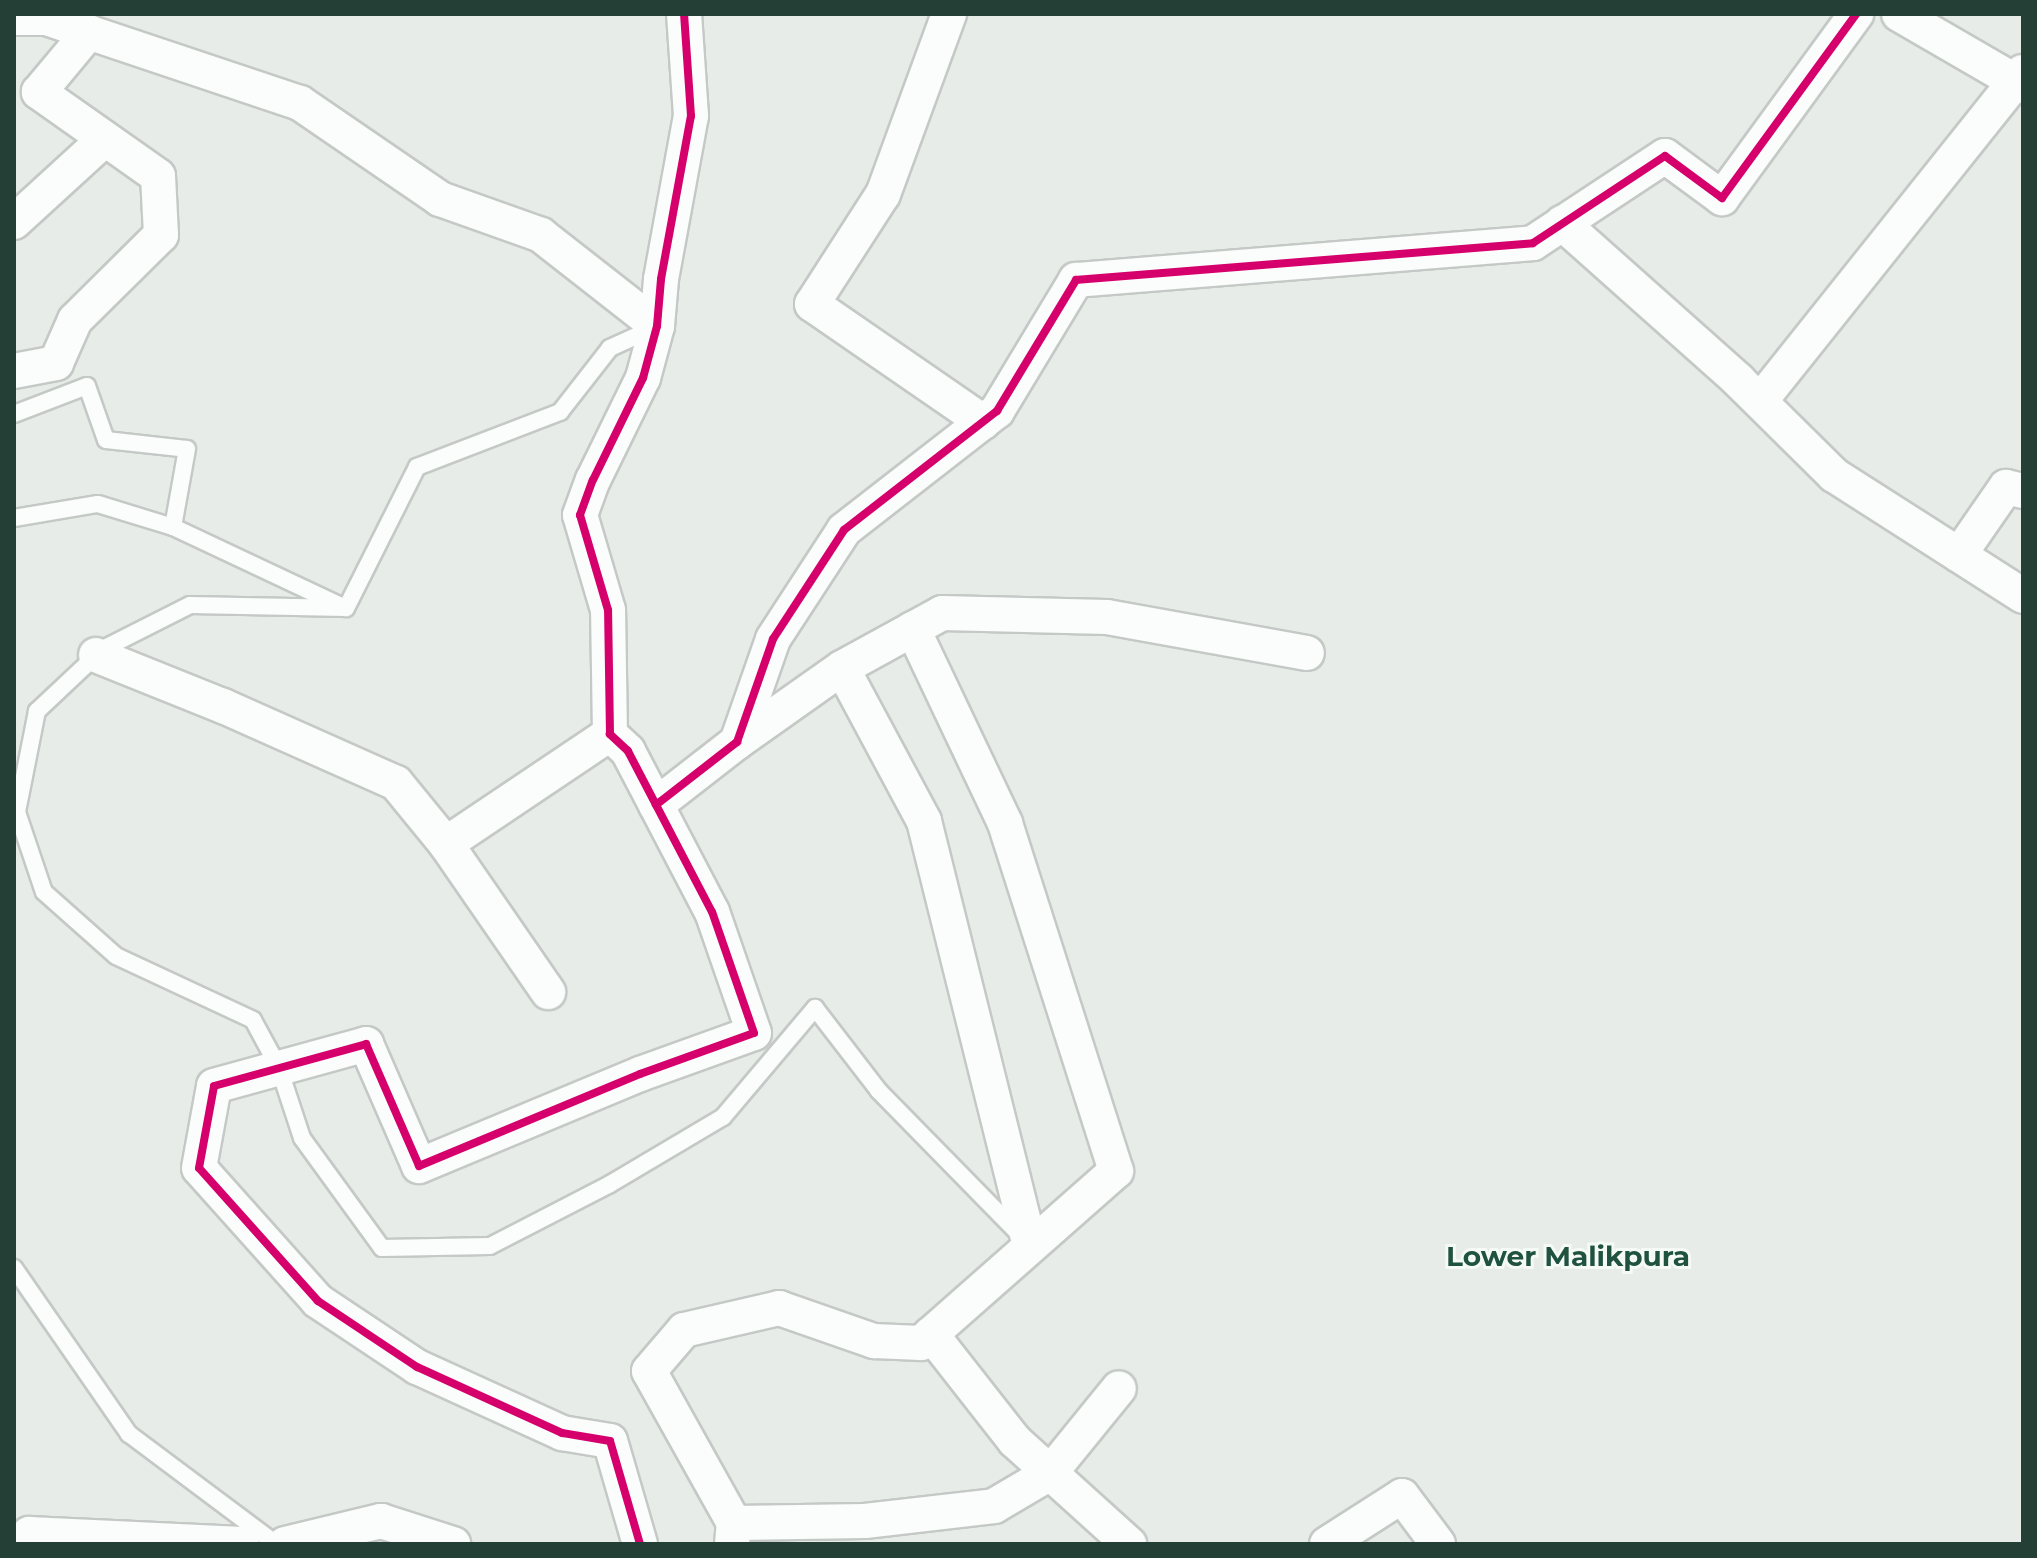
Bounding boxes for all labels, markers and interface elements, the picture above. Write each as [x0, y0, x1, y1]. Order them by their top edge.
district label: Lower Malikpura [1446, 1239, 1690, 1273]

